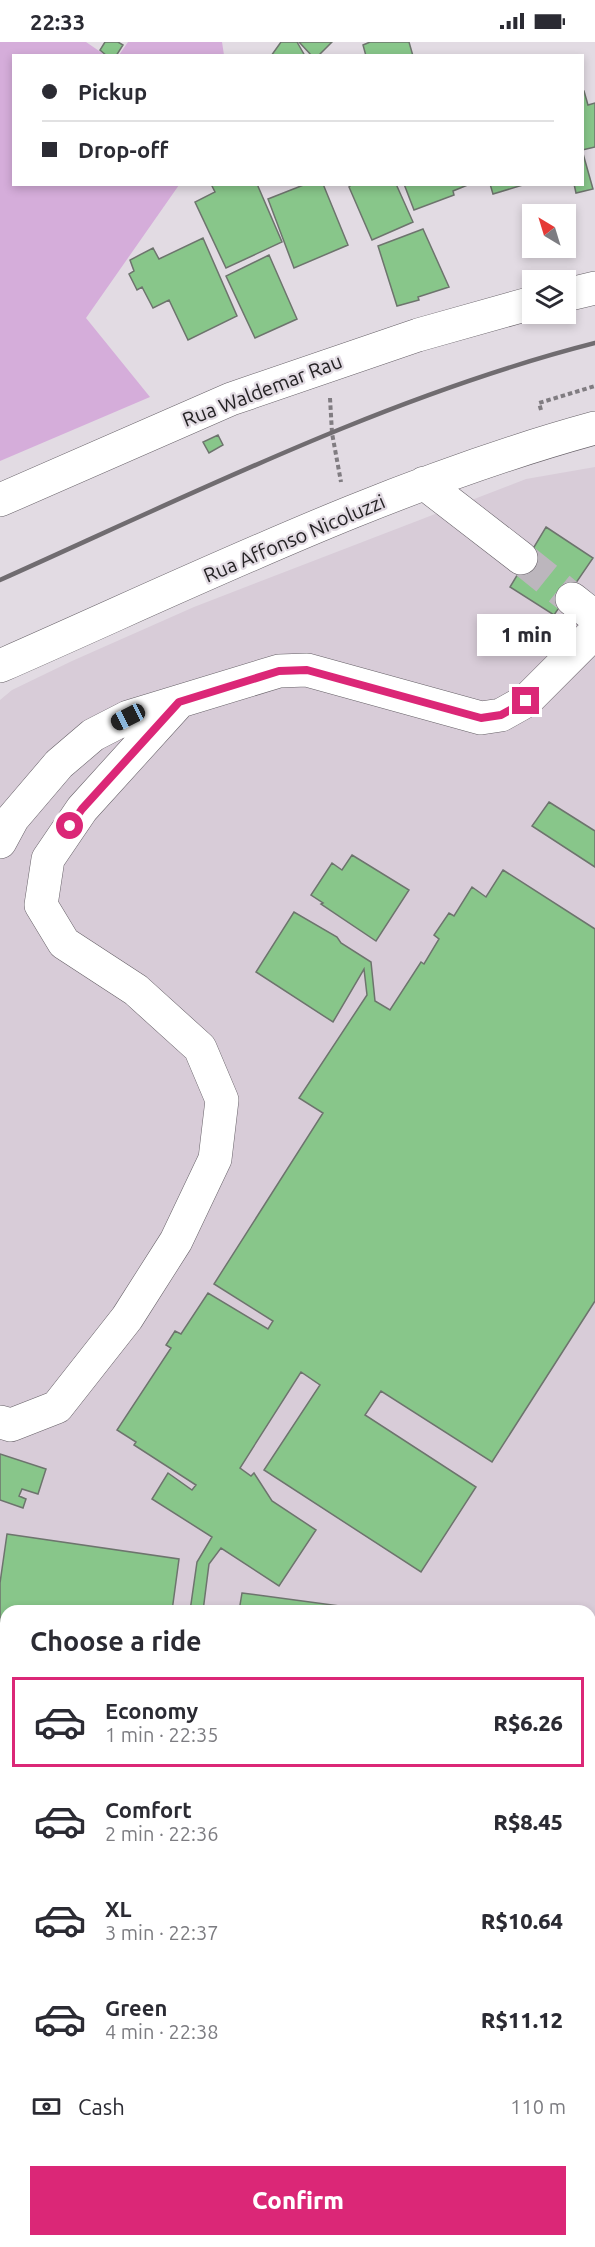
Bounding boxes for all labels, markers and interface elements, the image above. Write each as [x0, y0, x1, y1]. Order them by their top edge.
text: 22:33 [30, 9, 85, 34]
text: Pickup [78, 79, 147, 104]
text: Drop-off [78, 137, 168, 162]
north arrow [522, 204, 576, 258]
map controls [522, 204, 576, 324]
button: layers [522, 270, 576, 324]
street label: Rua Waldemar Rau [179, 349, 345, 431]
street label: Rua Affonso Nicoluzzi [200, 489, 388, 587]
callout: 1 min [476, 614, 576, 656]
text: 1 min [501, 623, 552, 646]
route end [512, 687, 539, 714]
car [108, 701, 148, 733]
route start [56, 812, 83, 839]
text: Choose a ride [30, 1626, 202, 1656]
icon: car [33, 1695, 87, 1749]
text: Economy [105, 1698, 198, 1723]
text: R$6.26 [493, 1710, 563, 1735]
text: 1 min · 22:35 [105, 1723, 219, 1746]
icon: car [33, 1794, 87, 1848]
text: Comfort [105, 1797, 192, 1822]
text: R$8.45 [493, 1809, 563, 1834]
text: 2 min · 22:36 [105, 1822, 219, 1845]
icon: car [33, 1893, 87, 1947]
text: XL [105, 1896, 132, 1921]
text: R$10.64 [481, 1908, 563, 1933]
text: 3 min · 22:37 [105, 1921, 219, 1944]
icon: car [33, 1992, 87, 2046]
text: Green [105, 1995, 167, 2020]
text: R$11.12 [481, 2007, 563, 2032]
text: 4 min · 22:38 [105, 2020, 219, 2043]
icon: cash [30, 2090, 63, 2123]
text: Cash [78, 2094, 125, 2119]
text: 110 m [510, 2095, 566, 2118]
button: Confirm [30, 2166, 566, 2235]

